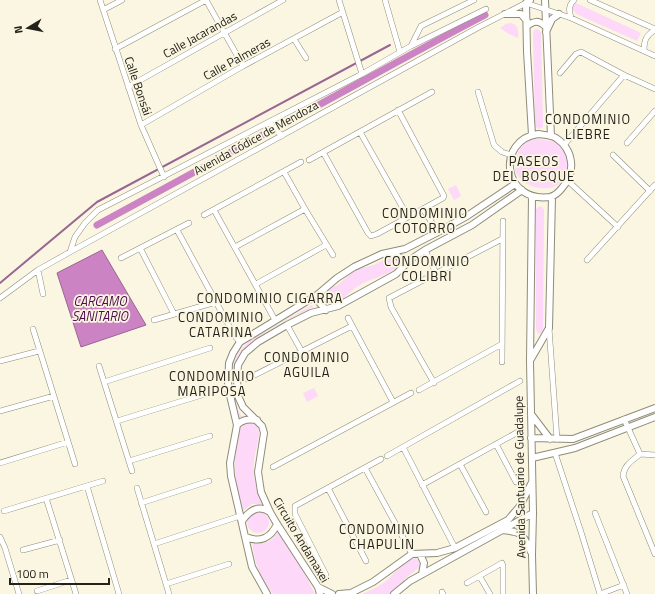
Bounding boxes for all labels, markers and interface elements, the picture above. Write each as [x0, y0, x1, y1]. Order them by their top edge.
street label: Calle Jacarandas [159, 6, 241, 63]
north arrow [8, 8, 48, 48]
text: N [10, 25, 27, 35]
street label: Calle Palmeras [200, 32, 274, 85]
street label: Calle Bonsái [120, 54, 157, 118]
street label: Avenida Códice de Mendoza [190, 95, 322, 180]
district label: CONDOMINIO LIEBRE [545, 109, 631, 144]
district label: PASEOS DEL BOSQUE [493, 151, 575, 186]
district label: CONDOMINIO COTORRO [382, 203, 468, 238]
district label: CONDOMINIO COLIBRI [384, 251, 470, 286]
district label: CONDOMINIO CIGARRA [197, 288, 343, 308]
water label: CARCAMO SANITARIO [72, 291, 129, 326]
district label: CONDOMINIO CATARINA [178, 307, 264, 342]
district label: CONDOMINIO AGUILA [264, 347, 350, 382]
district label: CONDOMINIO MARIPOSA [169, 366, 255, 401]
street label: Avenida Santuario de Guadalupe [509, 395, 530, 559]
street label: Circuito Andamaxei [268, 493, 334, 586]
district label: CONDOMINIO CHAPULIN [339, 519, 425, 554]
scale bar [10, 560, 109, 586]
text: 100 m [16, 564, 49, 583]

